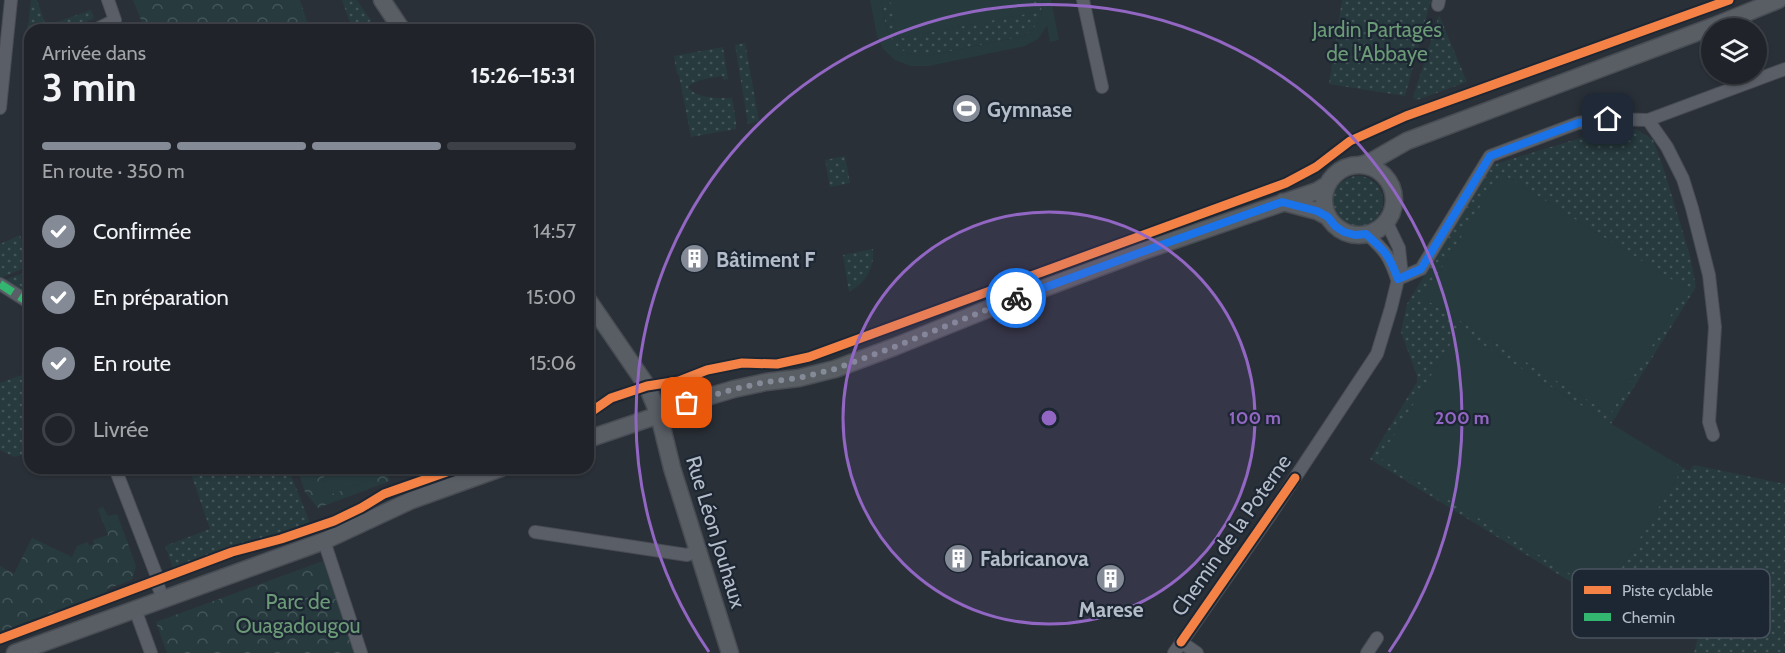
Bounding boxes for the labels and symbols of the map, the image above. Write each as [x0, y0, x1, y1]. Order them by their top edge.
park label: Jardin Partagés de l'Abbaye [1311, 17, 1442, 66]
sports icon: Gymnase [950, 93, 982, 125]
pin [1582, 93, 1633, 144]
place label: Gymnase [987, 97, 1072, 122]
building icon: Bâtiment F [679, 243, 711, 275]
place label: Bâtiment F [716, 247, 815, 272]
courier [986, 268, 1046, 328]
pin [661, 377, 712, 428]
text: 100 m [1229, 407, 1281, 429]
text: 200 m [1435, 407, 1489, 429]
centre of rings [1039, 408, 1059, 428]
street label: Chemin de la Poterne [1166, 449, 1296, 621]
street label: Rue Léon Jouhaux [681, 453, 751, 611]
building icon: Fabricanova [943, 542, 975, 574]
place label: Fabricanova [980, 546, 1089, 571]
building icon: Marese [1095, 562, 1127, 594]
legend [1572, 569, 1770, 638]
text: Piste cyclable [1622, 581, 1713, 600]
park label: Parc de Ouagadougou [236, 589, 360, 638]
place label: Marese [1078, 597, 1144, 622]
text: Chemin [1622, 608, 1675, 627]

